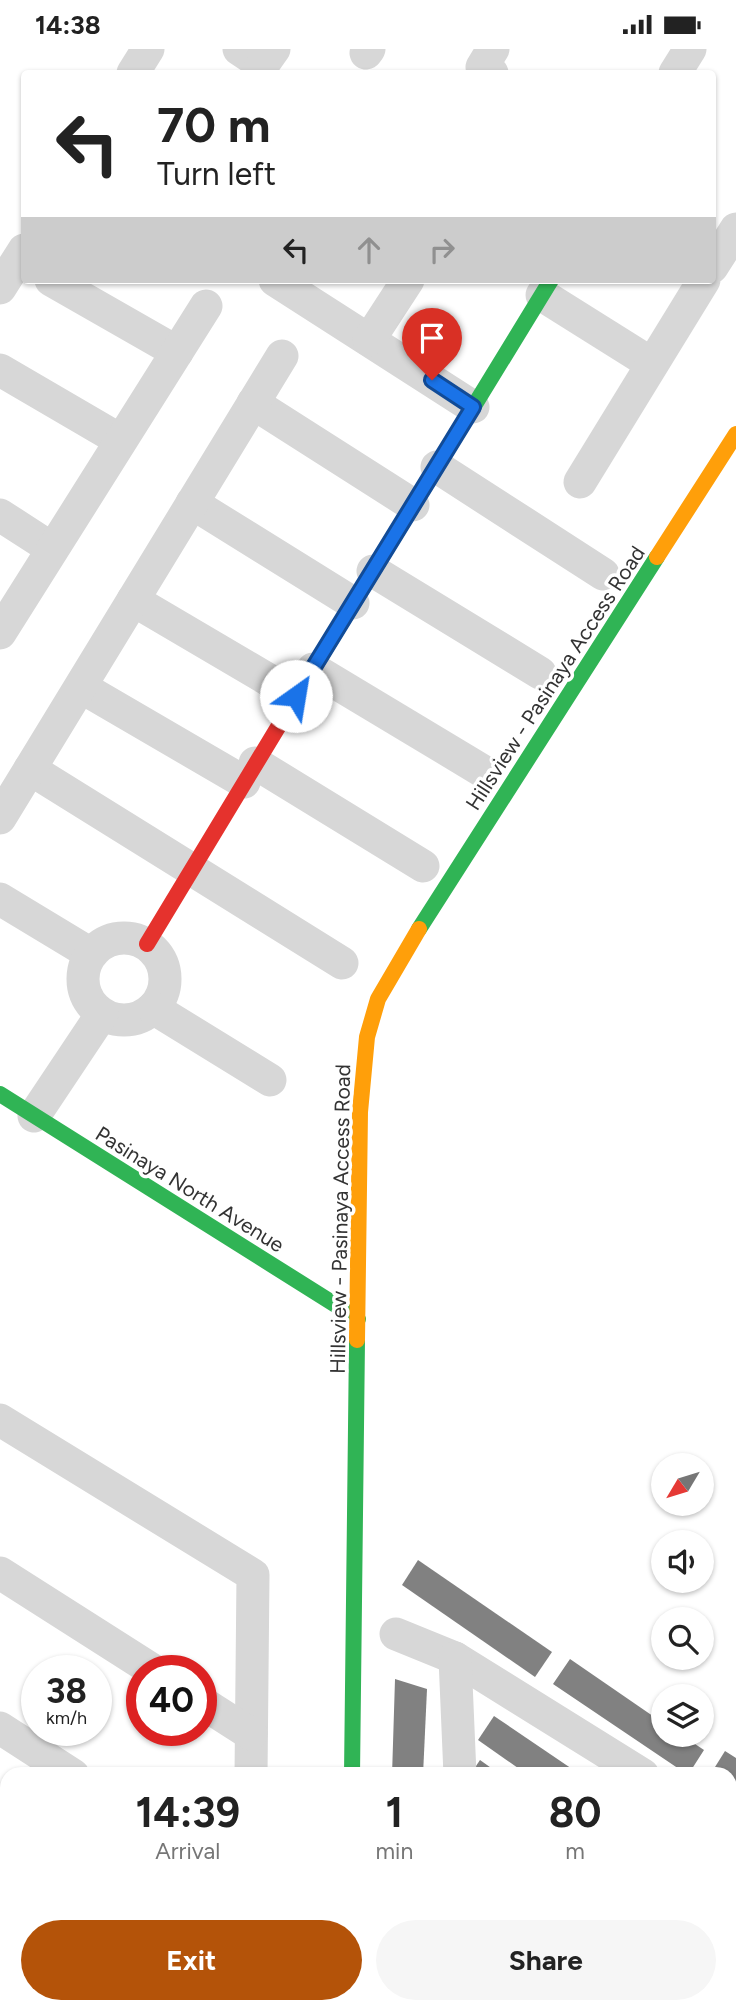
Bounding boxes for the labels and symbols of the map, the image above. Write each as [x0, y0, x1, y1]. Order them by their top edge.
pin [402, 308, 462, 380]
street label: Hillsview - Pasinaya Access Road [460, 541, 650, 815]
position arrow [259, 659, 333, 733]
street label: Hillsview - Pasinaya Access Road [325, 1064, 355, 1374]
street label: Pasinaya North Avenue [91, 1121, 289, 1257]
north arrow [651, 1453, 714, 1515]
speed limit sign: 40 [126, 1655, 217, 1746]

